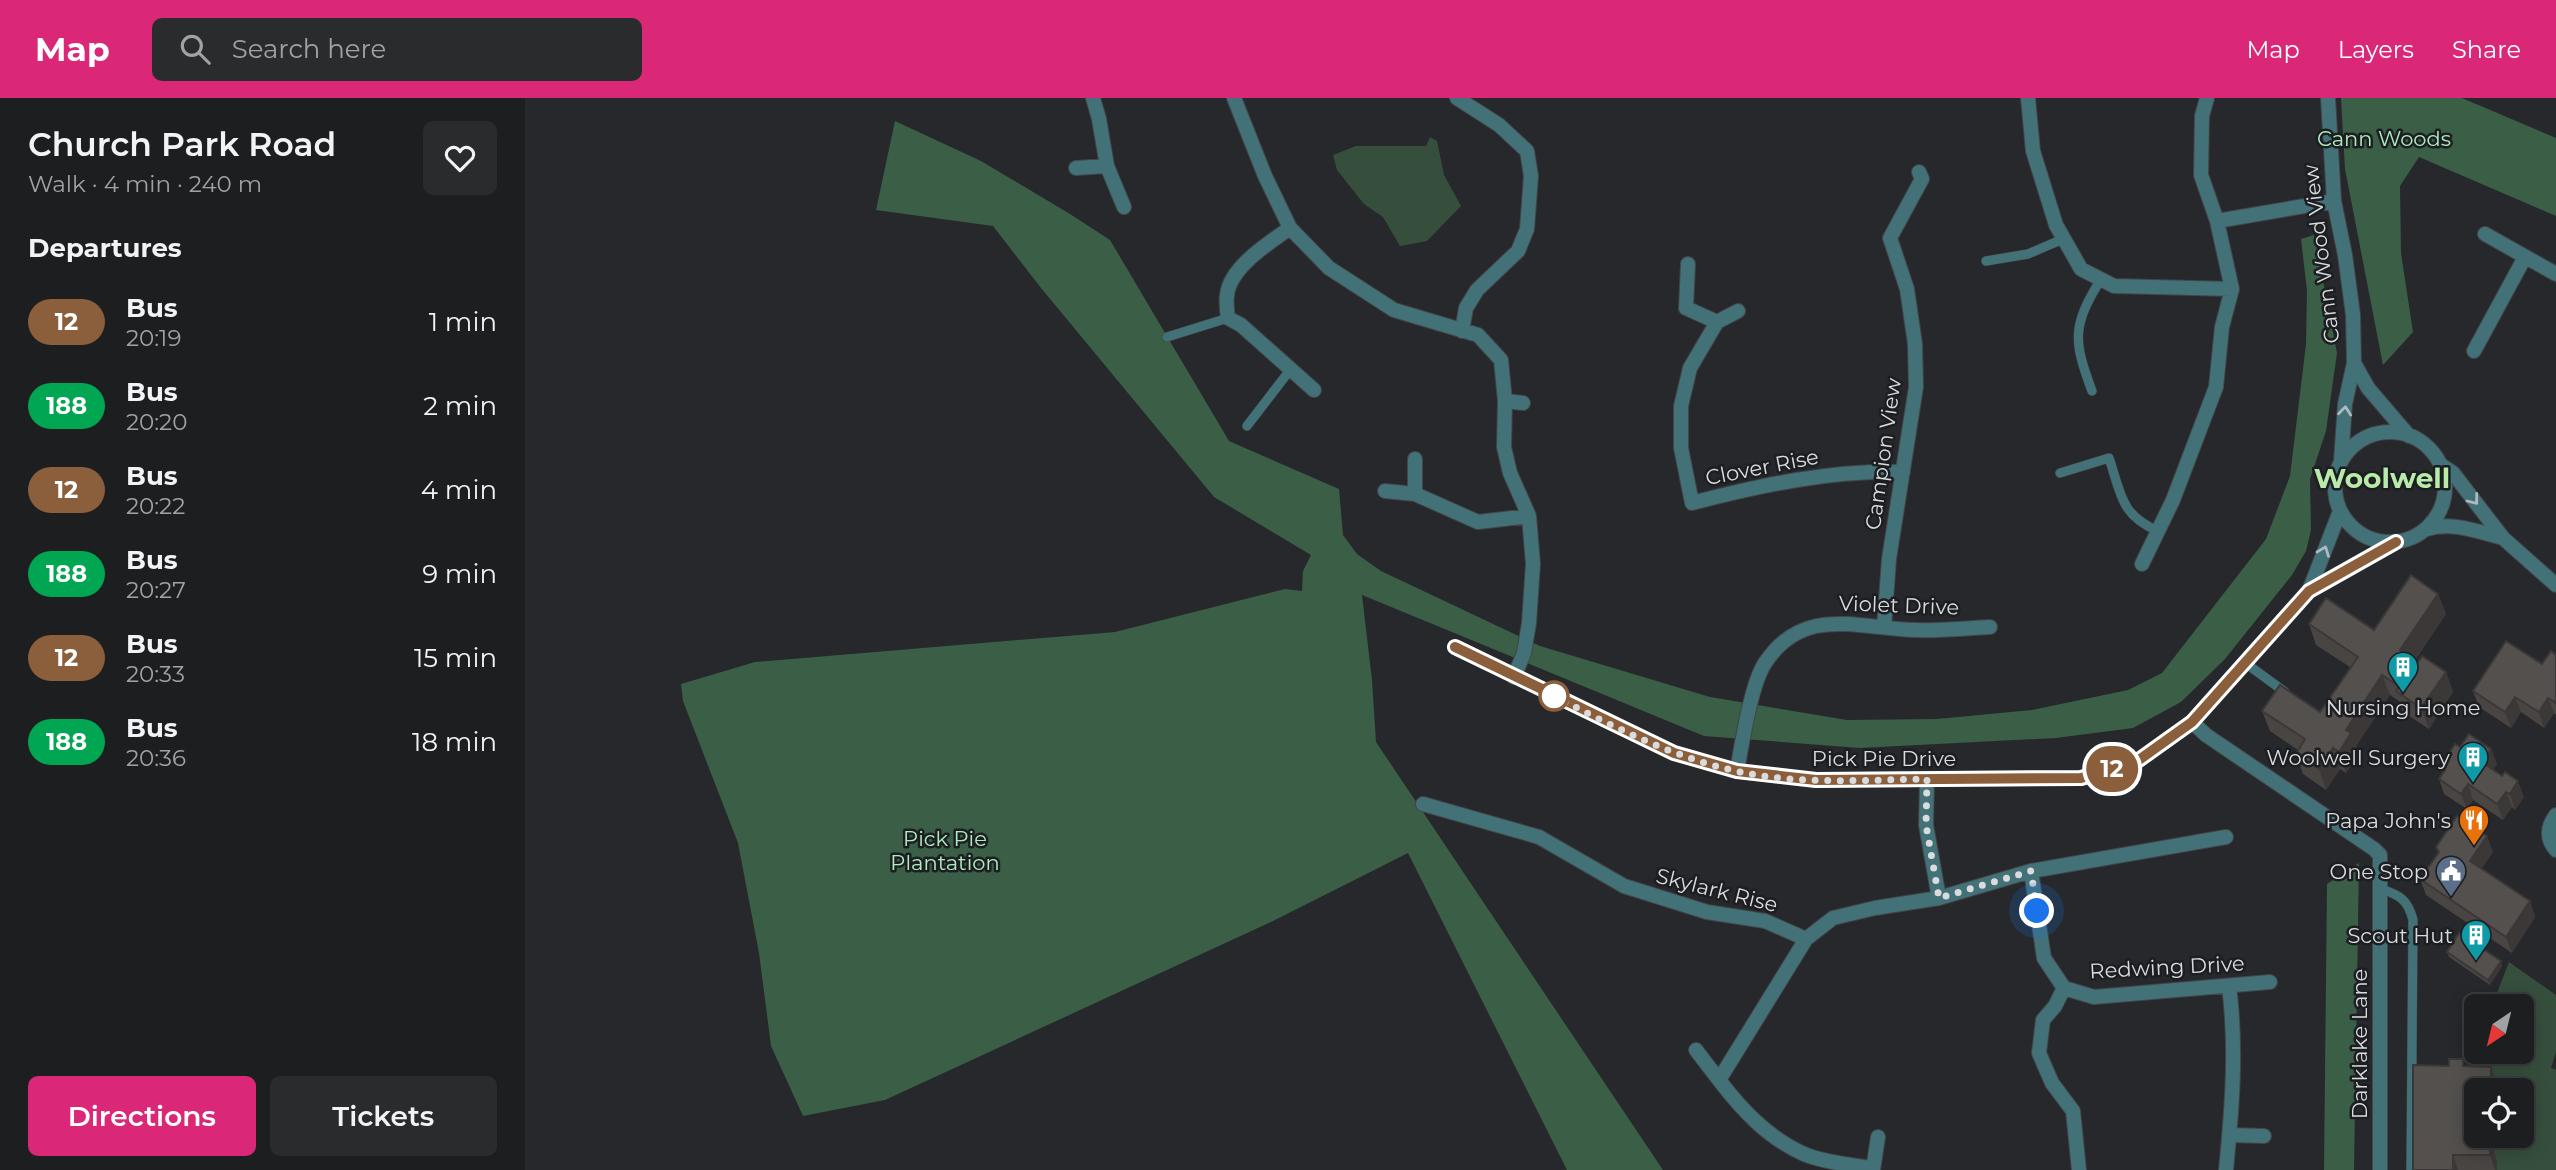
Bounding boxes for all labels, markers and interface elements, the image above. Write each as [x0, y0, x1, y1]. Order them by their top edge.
search box [152, 18, 642, 81]
text: Map [35, 29, 110, 69]
icon: search [176, 30, 214, 68]
text: Search here [232, 33, 386, 65]
text: Map [2246, 35, 2300, 64]
text: Layers [2338, 35, 2414, 64]
text: Share [2452, 35, 2521, 64]
button: heart [423, 121, 497, 195]
text: Church Park Road [28, 124, 336, 164]
park label: Cann Woods [2317, 126, 2451, 151]
street label: Cann Wood View [2298, 163, 2344, 345]
text: Walk · 4 min · 240 m [28, 170, 262, 198]
text: Departures [28, 232, 182, 264]
text: Bus [126, 292, 178, 324]
text: 1 min [429, 306, 497, 338]
text: 12 [55, 307, 78, 336]
text: 20:19 [126, 324, 181, 352]
text: Bus [126, 376, 178, 408]
street label: Campion View [1860, 376, 1906, 532]
text: 2 min [423, 390, 497, 422]
text: 188 [46, 391, 87, 420]
one-way arrow [2337, 406, 2352, 417]
text: 20:20 [126, 408, 187, 436]
street label: Clover Rise [1703, 444, 1821, 490]
text: Bus [126, 460, 178, 492]
district label: Woolwell [2314, 461, 2450, 495]
text: 4 min [421, 474, 497, 506]
text: 12 [55, 475, 78, 504]
text: 20:22 [126, 492, 185, 520]
one-way arrow [2465, 492, 2478, 504]
text: Bus [126, 544, 178, 576]
one-way arrow [2316, 546, 2330, 558]
text: 9 min [422, 558, 497, 590]
text: 188 [46, 559, 87, 588]
text: 20:27 [126, 576, 186, 604]
street label: Violet Drive [1838, 590, 1960, 620]
text: Bus [126, 628, 178, 660]
text: 15 min [414, 642, 497, 674]
text: 12 [55, 643, 78, 672]
building icon: Nursing Home [2386, 650, 2420, 694]
text: 20:33 [126, 660, 185, 688]
unlabelled marker [1539, 681, 1569, 711]
place label: Nursing Home [2326, 695, 2480, 720]
text: Bus [126, 712, 178, 744]
text: 18 min [412, 726, 497, 758]
text: 188 [46, 727, 87, 756]
building icon: Woolwell Surgery [2456, 740, 2490, 784]
text: 20:36 [126, 744, 186, 772]
place label: Woolwell Surgery [2266, 745, 2451, 770]
street label: Pick Pie Drive [1812, 746, 1956, 771]
line badge: 12 [2081, 746, 2143, 792]
text: 12 [2100, 754, 2124, 783]
restaurant icon: Papa John's [2457, 803, 2491, 847]
place label: Papa John's [2325, 808, 2451, 833]
park label: Pick Pie Plantation [890, 826, 1000, 875]
public building icon: One Stop [2434, 854, 2468, 898]
place label: One Stop [2330, 859, 2428, 884]
street label: Skylark Rise [1654, 863, 1780, 917]
your location [2019, 893, 2054, 928]
building icon: Scout Hut [2459, 918, 2493, 962]
place label: Scout Hut [2347, 923, 2453, 948]
street label: Redwing Drive [2089, 950, 2245, 984]
street label: Darklake Lane [2347, 969, 2372, 1119]
north arrow [2464, 994, 2534, 1064]
map controls [2464, 994, 2534, 1148]
button: Directions [28, 1076, 256, 1156]
button: Tickets [270, 1076, 497, 1156]
button: locate [2464, 1078, 2534, 1148]

